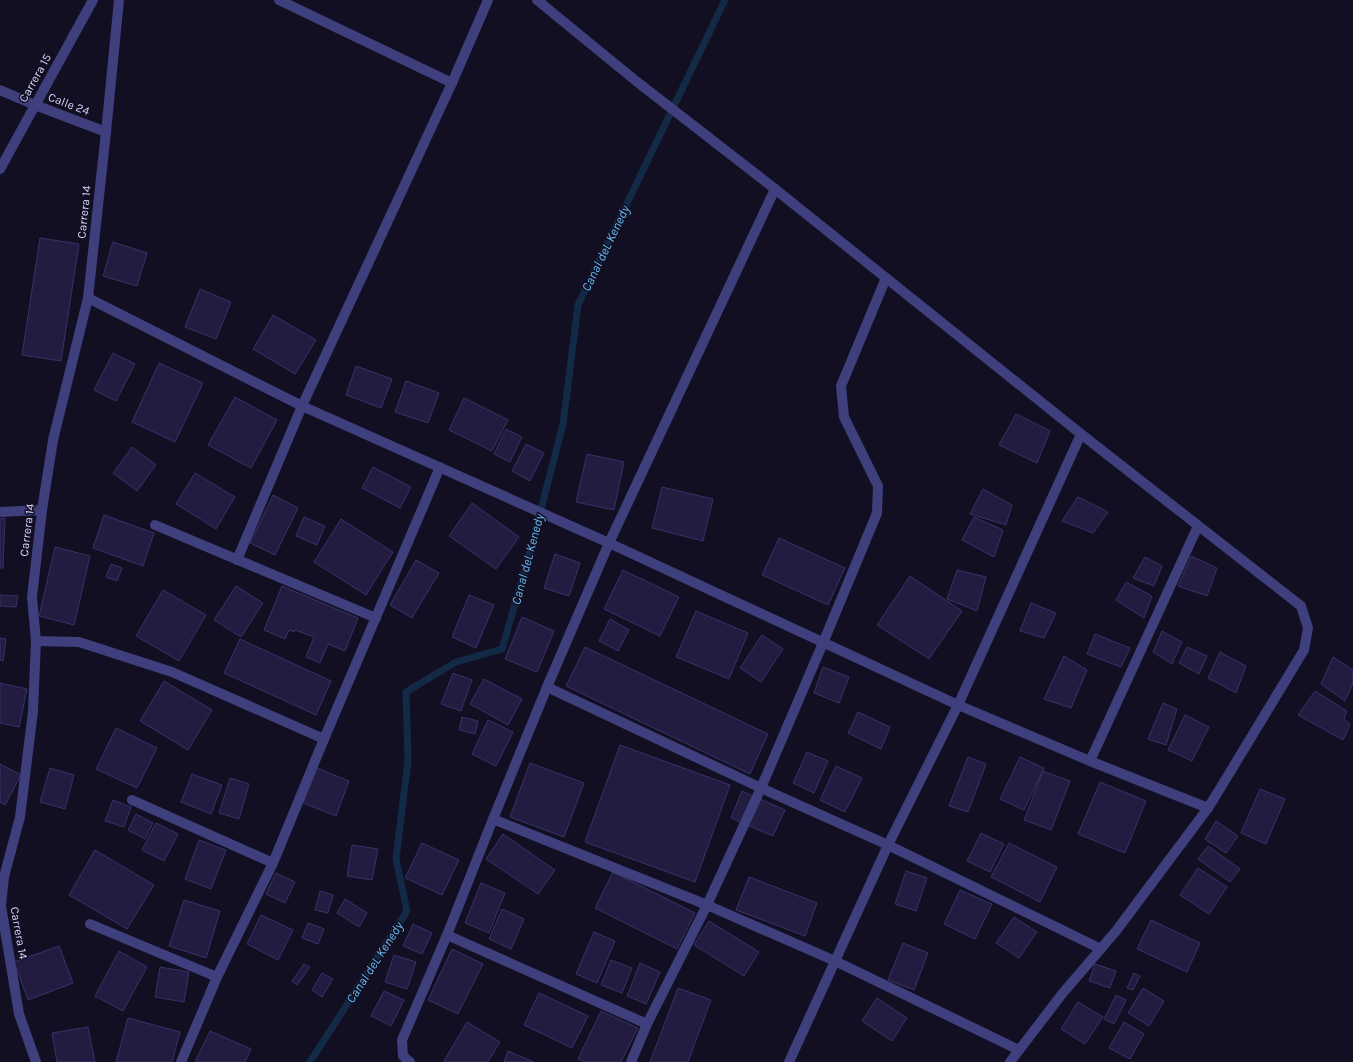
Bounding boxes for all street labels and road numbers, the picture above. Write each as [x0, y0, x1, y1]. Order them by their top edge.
street label: Carrera 15 [16, 51, 54, 105]
street label: Calle 24 [46, 90, 92, 118]
street label: Carrera 14 [74, 184, 94, 239]
street label: Carrera 14 [17, 502, 37, 557]
street label: Carrera 14 [7, 906, 31, 961]

